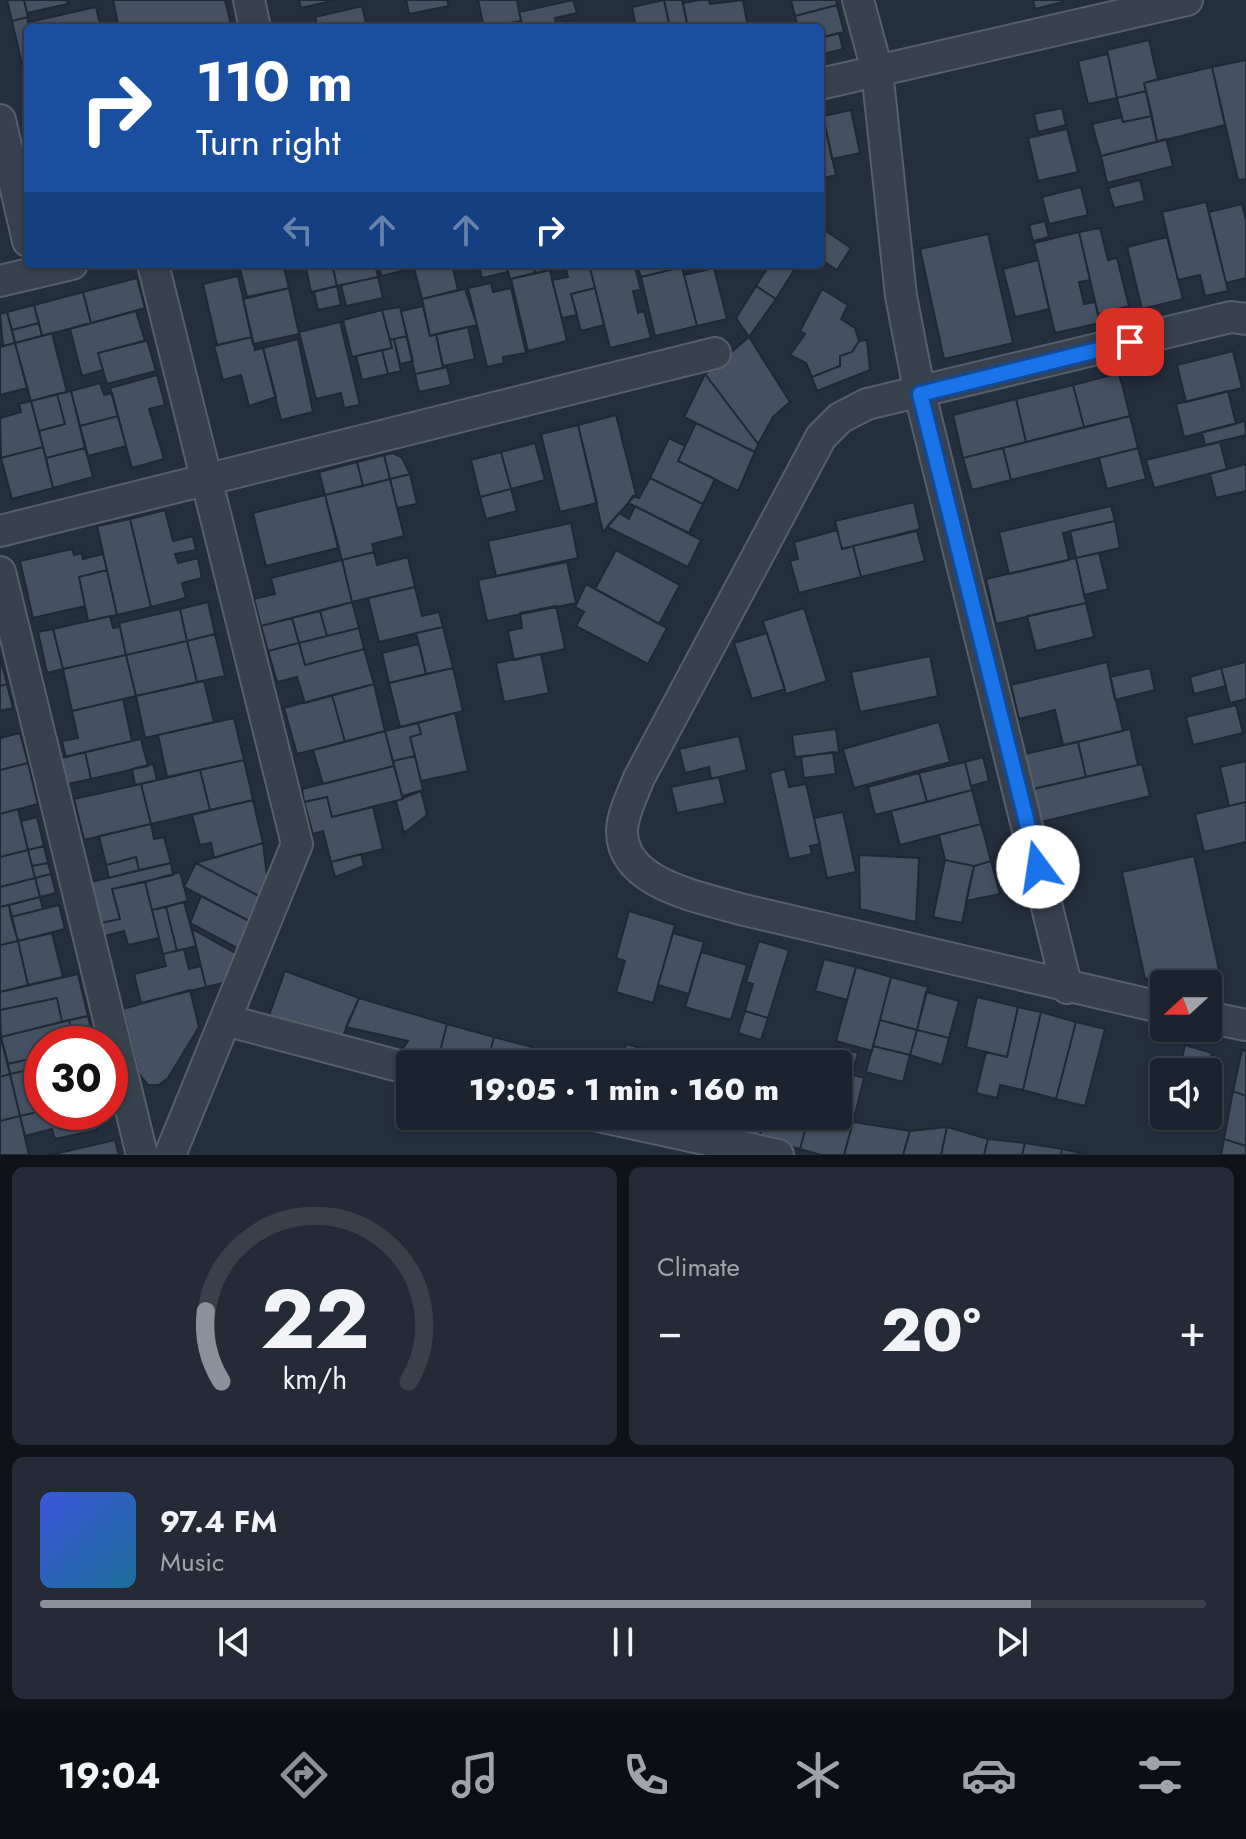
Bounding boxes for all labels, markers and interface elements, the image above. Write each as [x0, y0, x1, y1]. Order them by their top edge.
text: 110 m [196, 41, 353, 122]
icon: right [64, 56, 168, 160]
text: Turn right [196, 116, 341, 168]
icon: left [276, 208, 320, 252]
icon: ahead [360, 208, 404, 252]
icon: ahead [444, 208, 488, 252]
icon: right [528, 208, 572, 252]
pin [1096, 308, 1164, 376]
icon: arrive [1108, 320, 1152, 364]
position arrow [996, 825, 1080, 909]
north arrow [1150, 970, 1222, 1042]
map controls [1150, 970, 1222, 1130]
speed limit sign: 30 [24, 1026, 128, 1130]
button: sound [1150, 1058, 1222, 1130]
text: 19:05 · 1 min · 160 m [469, 1068, 779, 1111]
text: Climate [657, 1248, 740, 1286]
text: 22 [260, 1259, 369, 1379]
text: 20° [881, 1287, 981, 1374]
text: − [657, 1299, 683, 1363]
text: + [1179, 1299, 1206, 1363]
text: km/h [282, 1358, 347, 1400]
text: 97.4 FM [160, 1500, 277, 1543]
text: Music [160, 1543, 224, 1581]
icon: previous [212, 1620, 256, 1664]
icon: pause [601, 1620, 645, 1664]
icon: next [990, 1620, 1034, 1664]
icon: directions [276, 1747, 332, 1803]
icon: music [447, 1747, 503, 1803]
icon: phone [618, 1747, 674, 1803]
icon: climate [790, 1747, 846, 1803]
icon: car [961, 1747, 1017, 1803]
icon: filters [1132, 1747, 1188, 1803]
text: 19:04 [58, 1749, 161, 1801]

